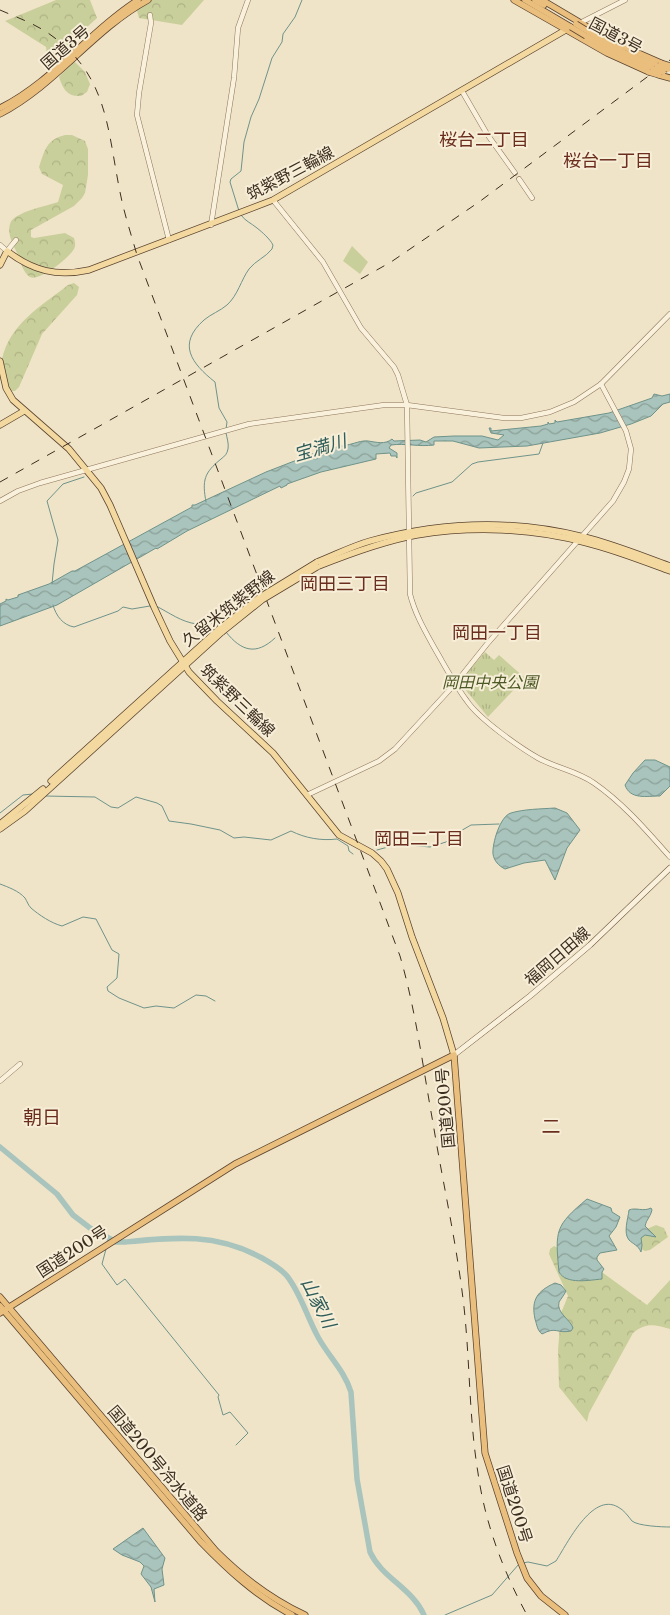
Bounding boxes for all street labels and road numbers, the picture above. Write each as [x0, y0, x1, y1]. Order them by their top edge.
street label: 国道3号 [586, 13, 646, 57]
street label: 国道3号 [37, 20, 93, 74]
street label: 筑紫野三輪線 [243, 142, 337, 204]
street label: 久留米筑紫野線 [178, 566, 278, 650]
street label: 筑紫野三輪線 [197, 659, 279, 741]
street label: 福岡日田線 [520, 922, 594, 990]
street label: 国道200号 [432, 1067, 458, 1149]
street label: 国道200号 [33, 1221, 111, 1281]
street label: 国道200号冷水道路 [104, 1401, 212, 1525]
street label: 国道200号 [493, 1463, 537, 1545]

